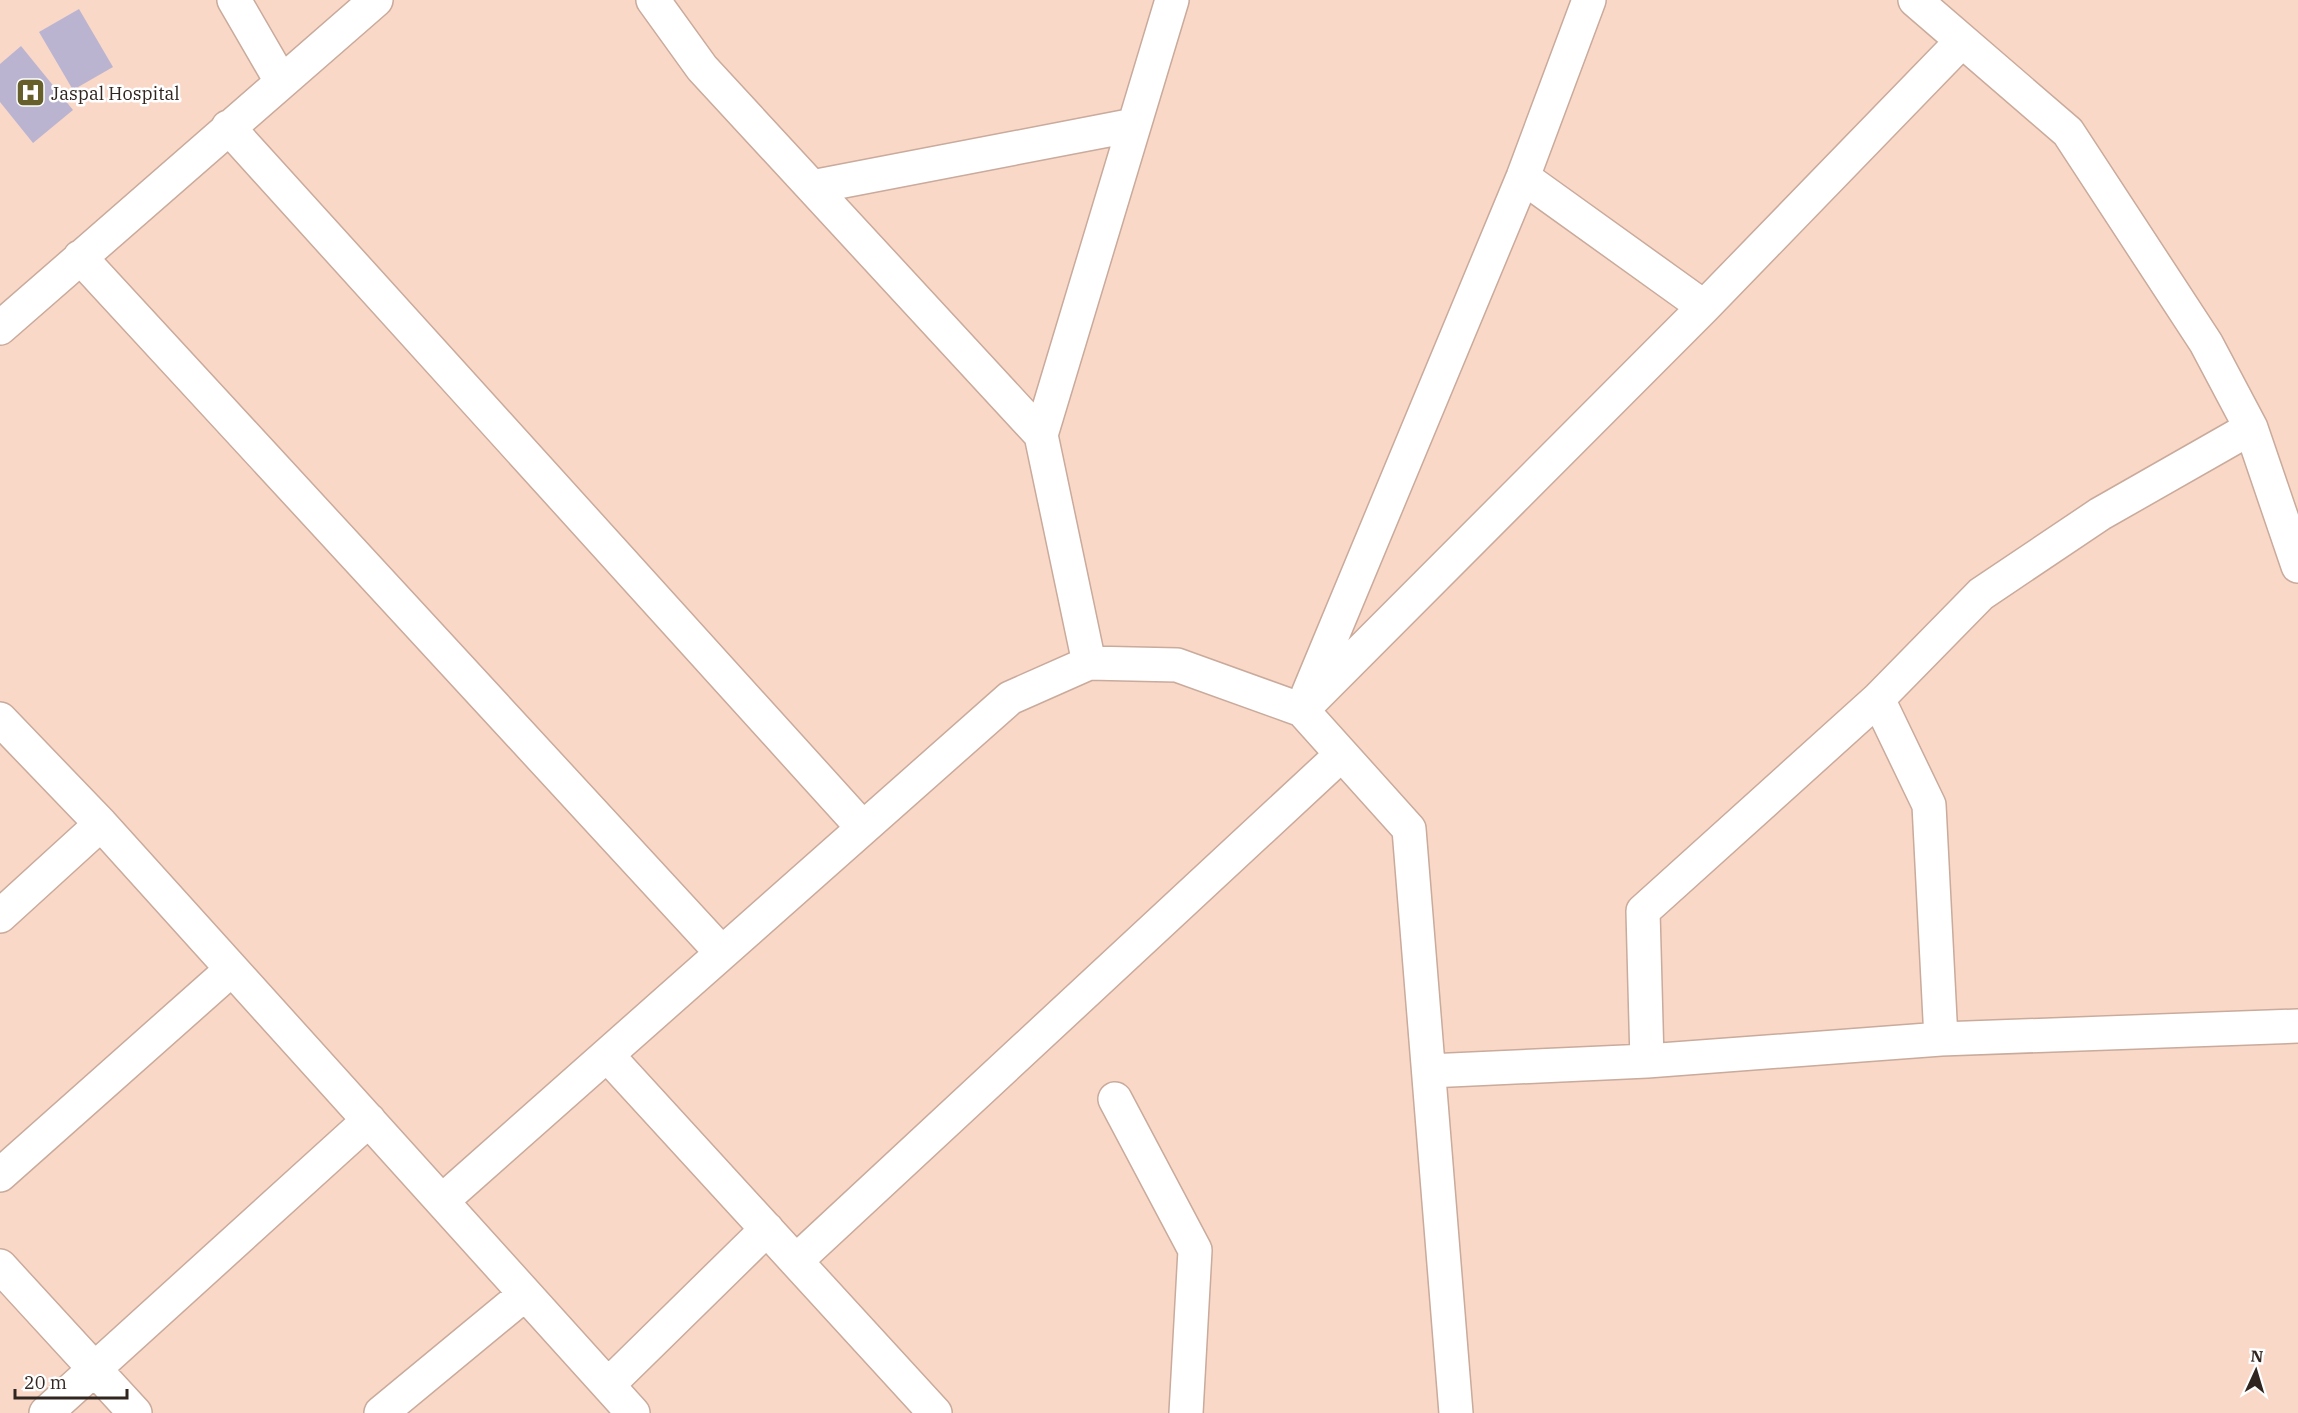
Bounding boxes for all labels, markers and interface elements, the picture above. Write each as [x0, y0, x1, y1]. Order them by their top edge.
hospital icon: Jaspal Hospital [14, 77, 46, 109]
place label: Jaspal Hospital [51, 82, 180, 105]
north arrow [2226, 1341, 2286, 1401]
text: N [2250, 1346, 2264, 1366]
scale bar [15, 1362, 128, 1400]
text: 20 m [24, 1371, 67, 1394]

